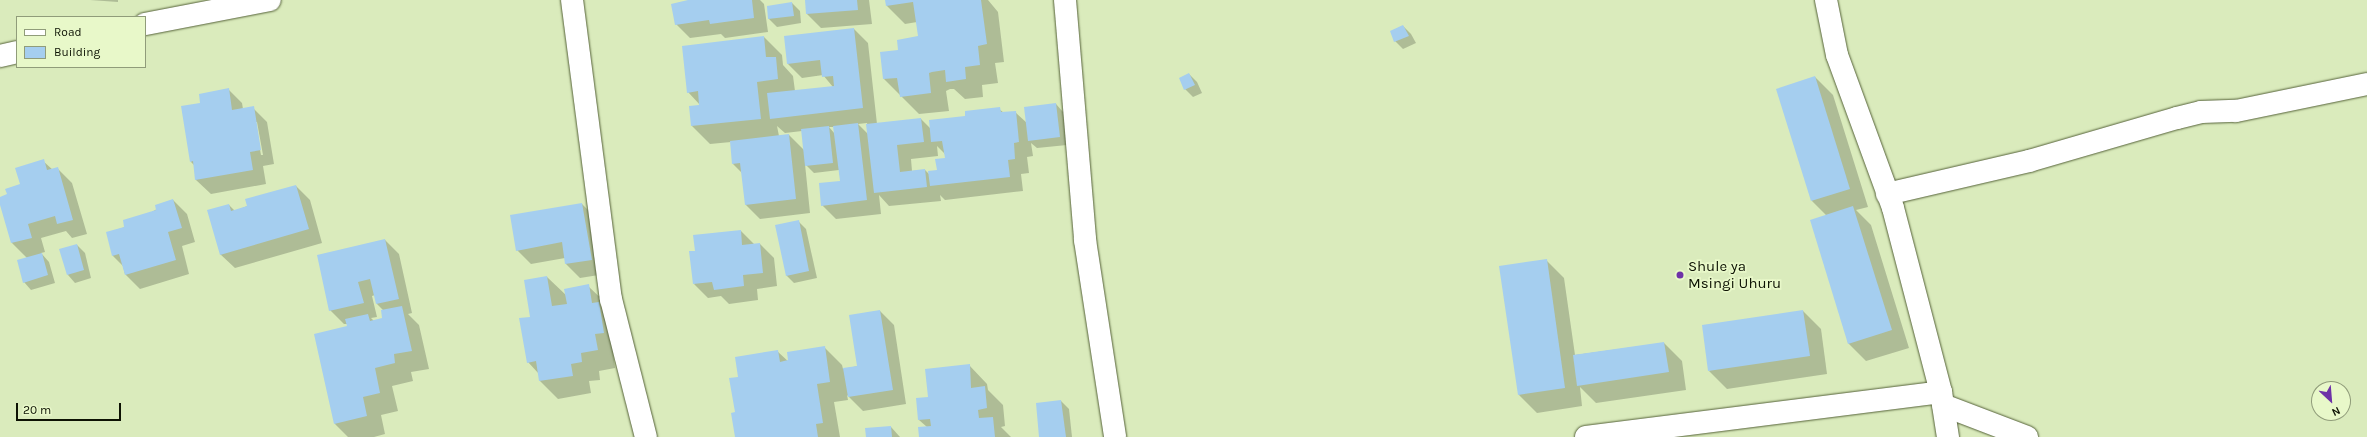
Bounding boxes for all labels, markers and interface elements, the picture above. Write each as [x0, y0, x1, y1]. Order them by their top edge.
legend [16, 16, 146, 68]
text: Road [54, 25, 82, 39]
text: Building [54, 45, 100, 59]
place label: Shule ya Msingi Uhuru [1688, 257, 1781, 292]
marker: Shule ya Msingi Uhuru [1675, 270, 1685, 280]
north arrow [2311, 381, 2351, 421]
scale bar [18, 395, 123, 421]
text: 20 m [23, 403, 51, 417]
text: N [2330, 404, 2342, 419]

